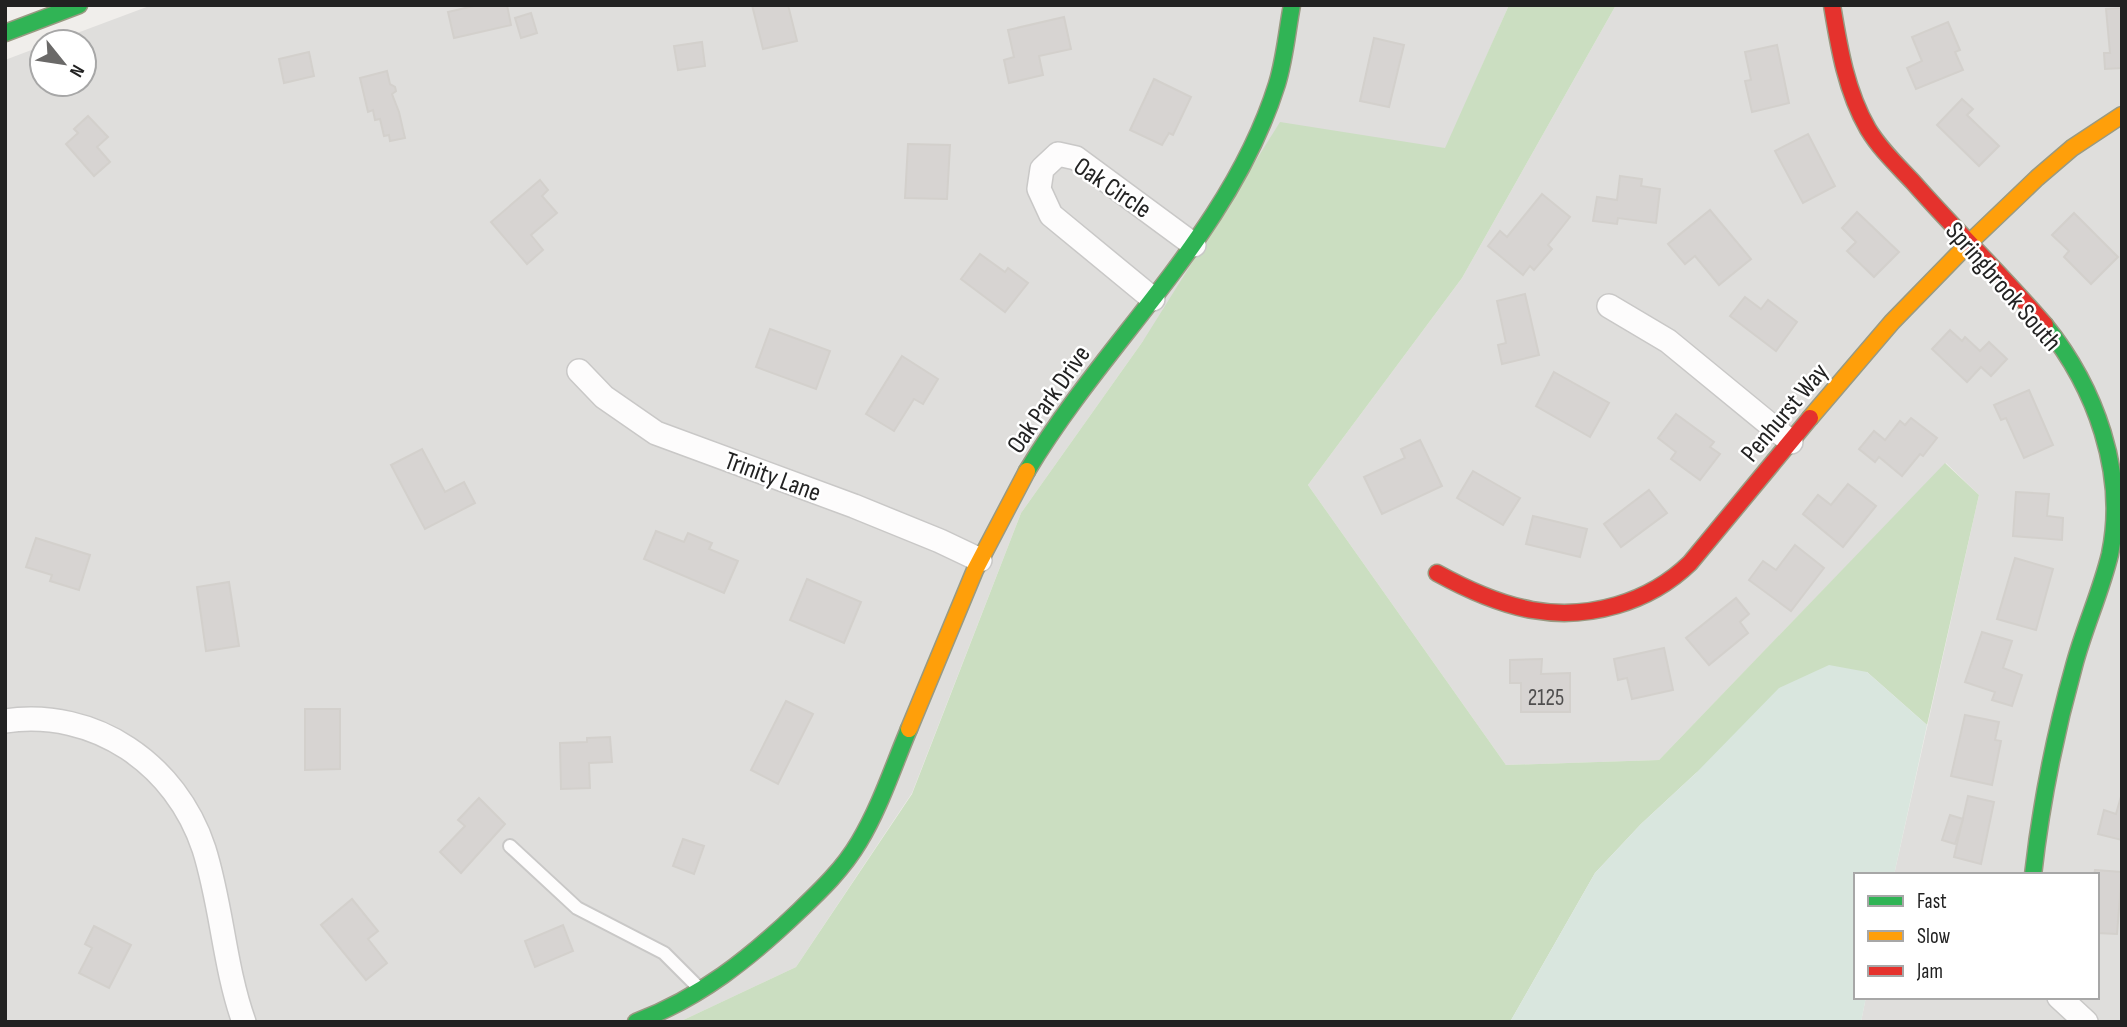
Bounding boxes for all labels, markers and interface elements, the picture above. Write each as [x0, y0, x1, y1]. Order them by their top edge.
north arrow [28, 28, 98, 98]
text: N [64, 61, 89, 81]
street label: Oak Circle [1067, 151, 1157, 225]
street label: Springbrook South [1938, 216, 2067, 358]
street label: Oak Park Drive [1001, 340, 1098, 460]
street label: Penhurst Way [1735, 357, 1835, 469]
street label: Trinity Lane [720, 446, 825, 509]
house number: 2125 [1528, 684, 1564, 712]
legend [1854, 873, 2099, 999]
text: Fast [1917, 889, 1947, 914]
text: Slow [1917, 924, 1951, 949]
text: Jam [1916, 959, 1943, 984]

